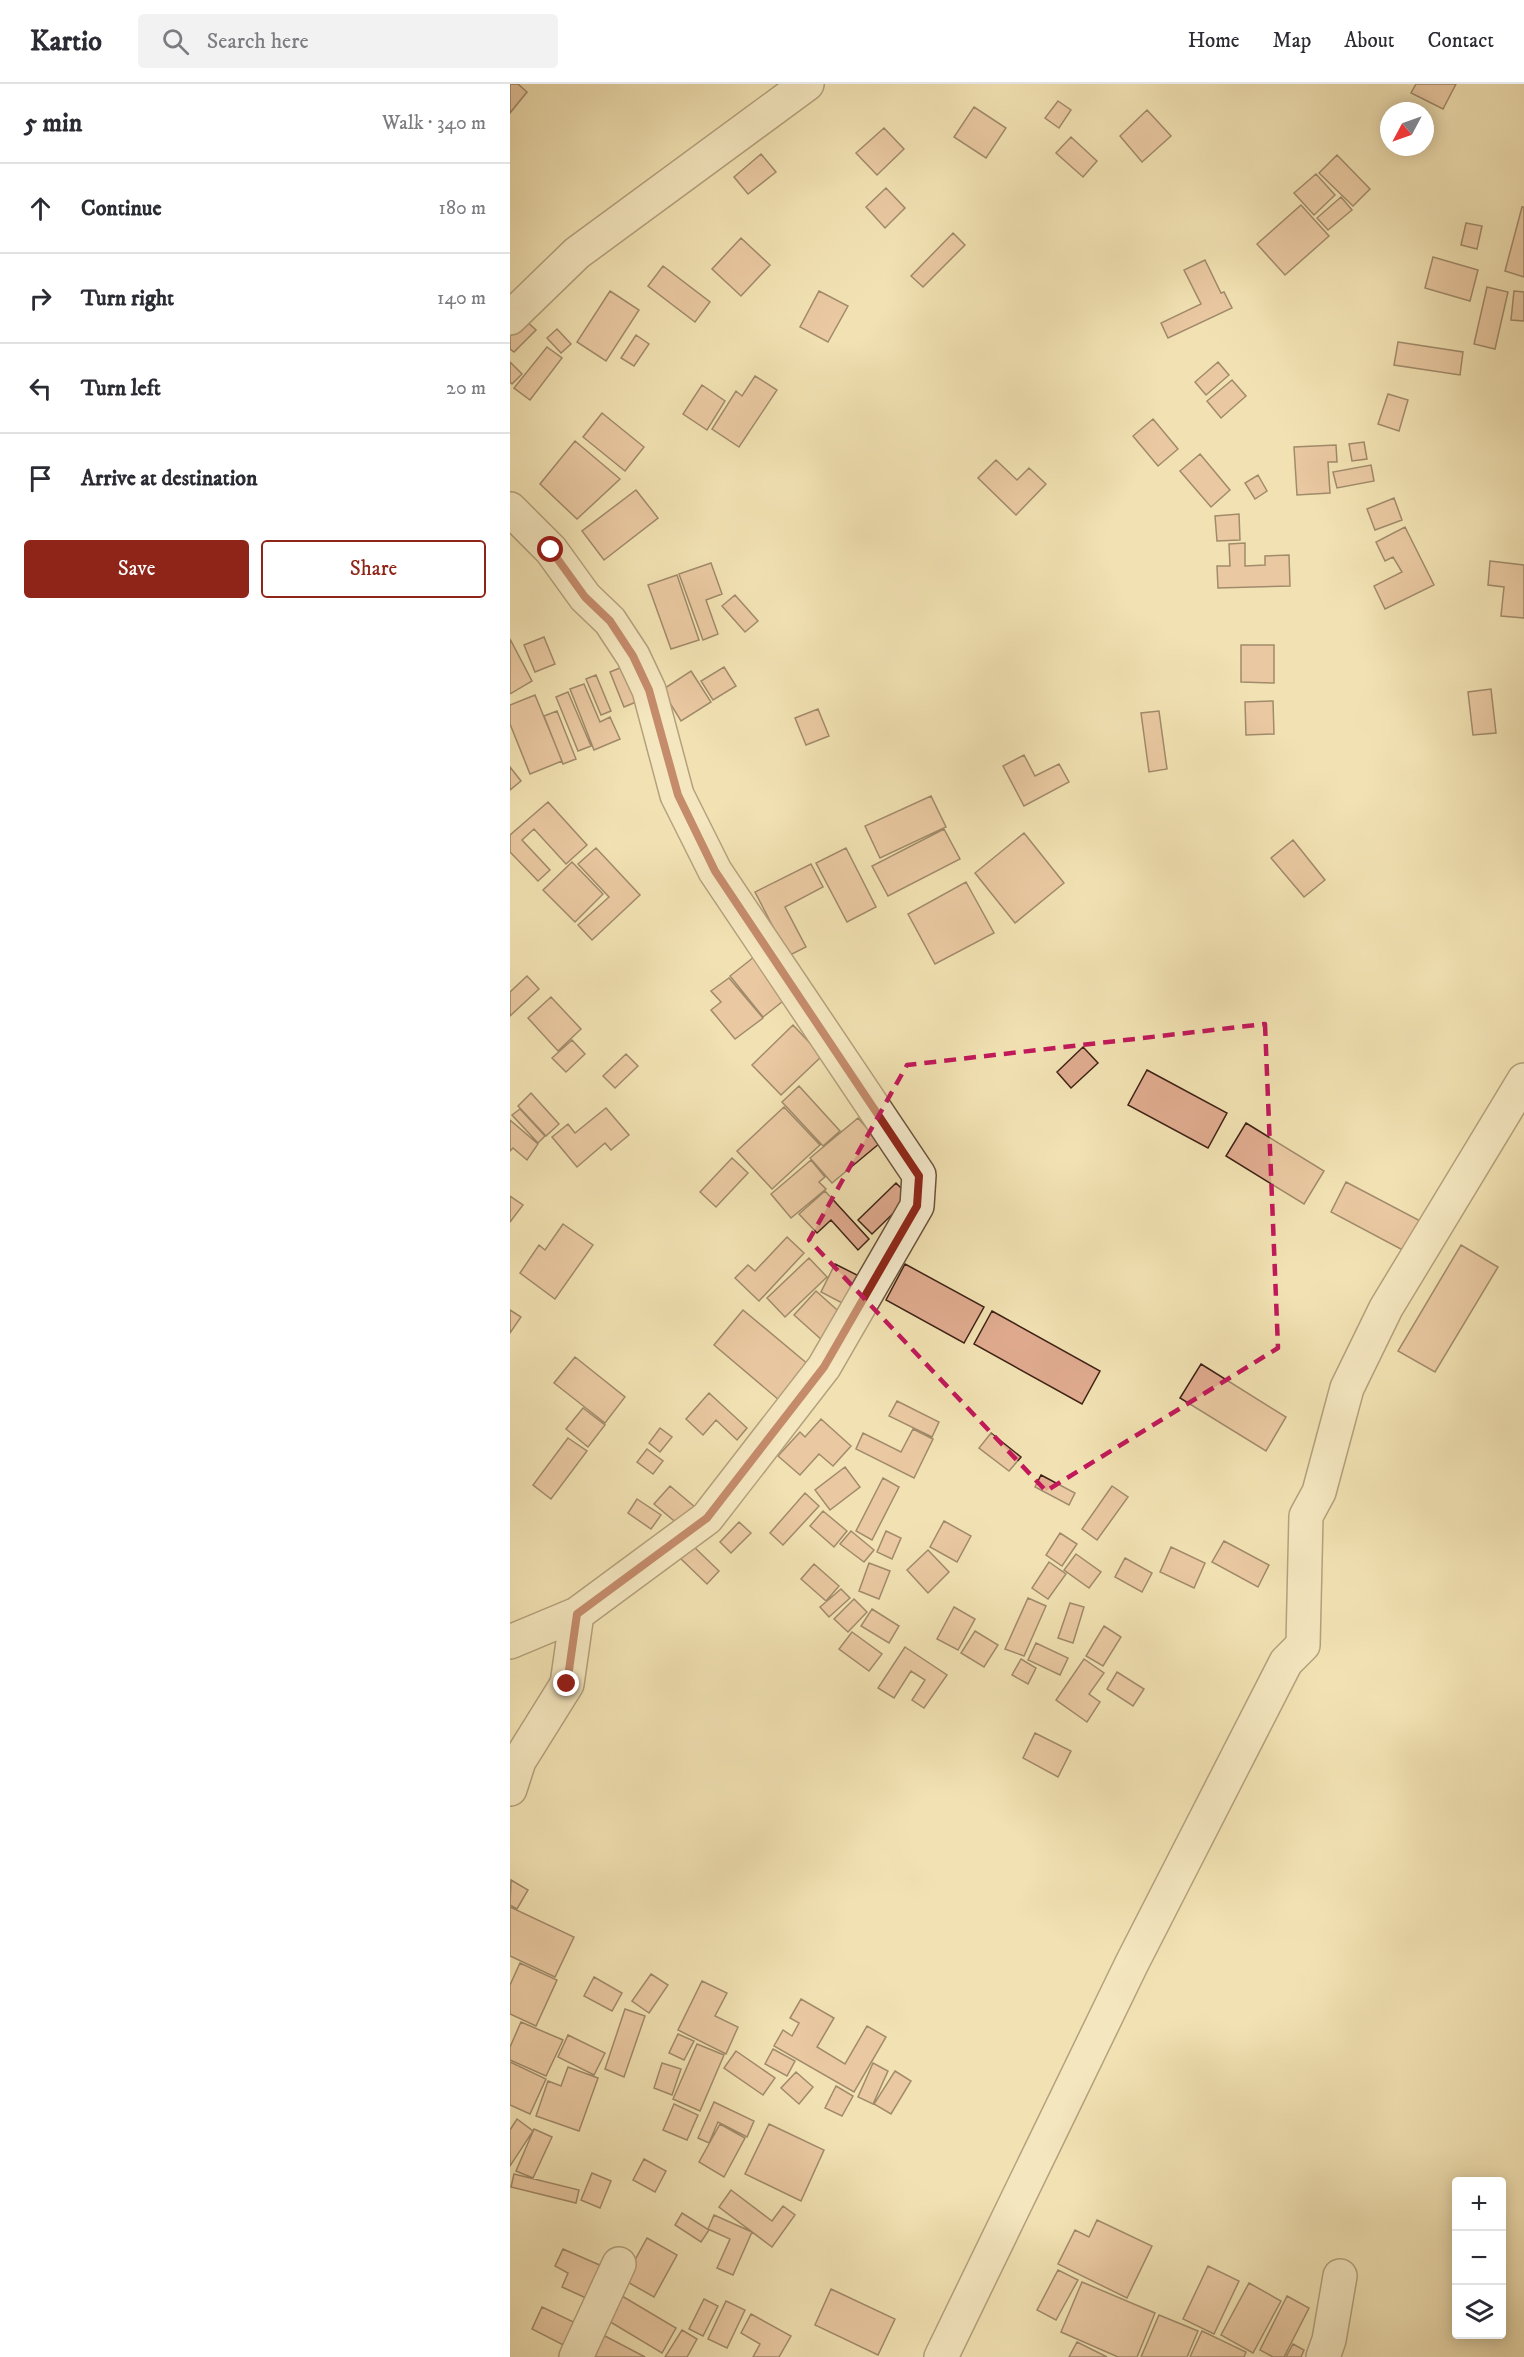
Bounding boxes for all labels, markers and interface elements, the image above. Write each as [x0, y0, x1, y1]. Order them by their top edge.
search box [138, 14, 558, 68]
text: Kartio [30, 24, 102, 59]
icon: search [159, 25, 192, 58]
text: Search here [207, 28, 309, 55]
text: Home [1188, 28, 1240, 54]
text: Map [1273, 28, 1311, 54]
text: About [1344, 28, 1395, 54]
text: Contact [1428, 28, 1494, 54]
north arrow [1380, 102, 1434, 156]
text: 5 min [24, 107, 82, 140]
text: Walk · 340 m [382, 111, 486, 136]
icon: ahead [24, 192, 57, 225]
text: Continue [81, 195, 162, 222]
text: 180 m [439, 196, 486, 221]
icon: right [24, 282, 57, 315]
text: Turn right [81, 285, 174, 312]
text: 140 m [437, 286, 486, 311]
icon: left [24, 372, 57, 405]
text: Turn left [81, 375, 161, 402]
text: 20 m [446, 376, 486, 401]
icon: arrive [24, 462, 57, 495]
text: Arrive at destination [81, 465, 258, 492]
route start [537, 536, 563, 562]
button: Save [24, 540, 249, 598]
button: Share [261, 540, 486, 598]
route end [553, 1670, 579, 1696]
map controls [1452, 2177, 1506, 2339]
button: + [1452, 2177, 1506, 2231]
button: − [1452, 2231, 1506, 2285]
button: layers [1452, 2285, 1506, 2339]

